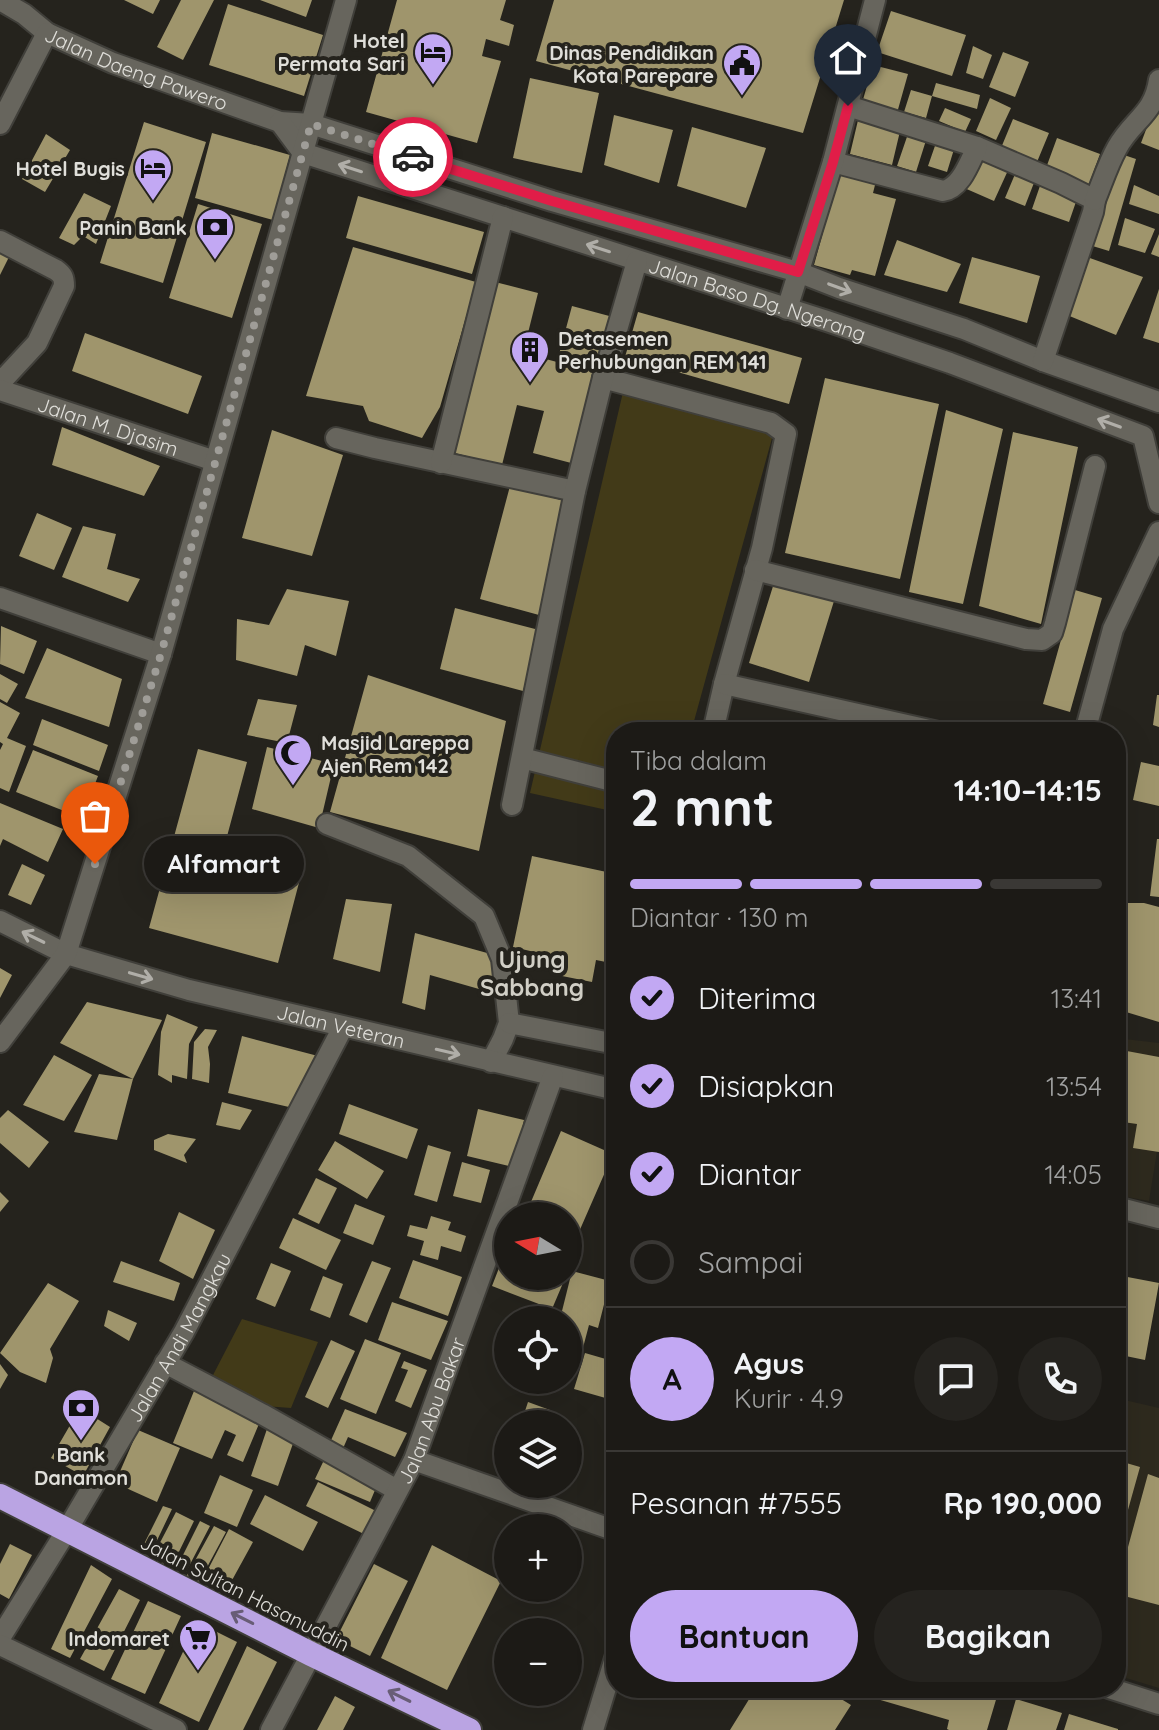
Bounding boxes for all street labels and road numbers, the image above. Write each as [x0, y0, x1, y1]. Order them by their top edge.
street label: Jalan Daeng Pawero [41, 21, 231, 115]
street label: Jalan Baso Dg. Ngerang [646, 252, 870, 346]
street label: Jalan M. Djasim [35, 391, 182, 461]
street label: Jalan Veteran [274, 999, 407, 1053]
street label: Jalan Andi Mangkau [121, 1248, 236, 1426]
street label: Jalan Abu Bakar [391, 1333, 470, 1488]
street label: Jalan Sultan Hasanuddin [136, 1529, 354, 1657]

